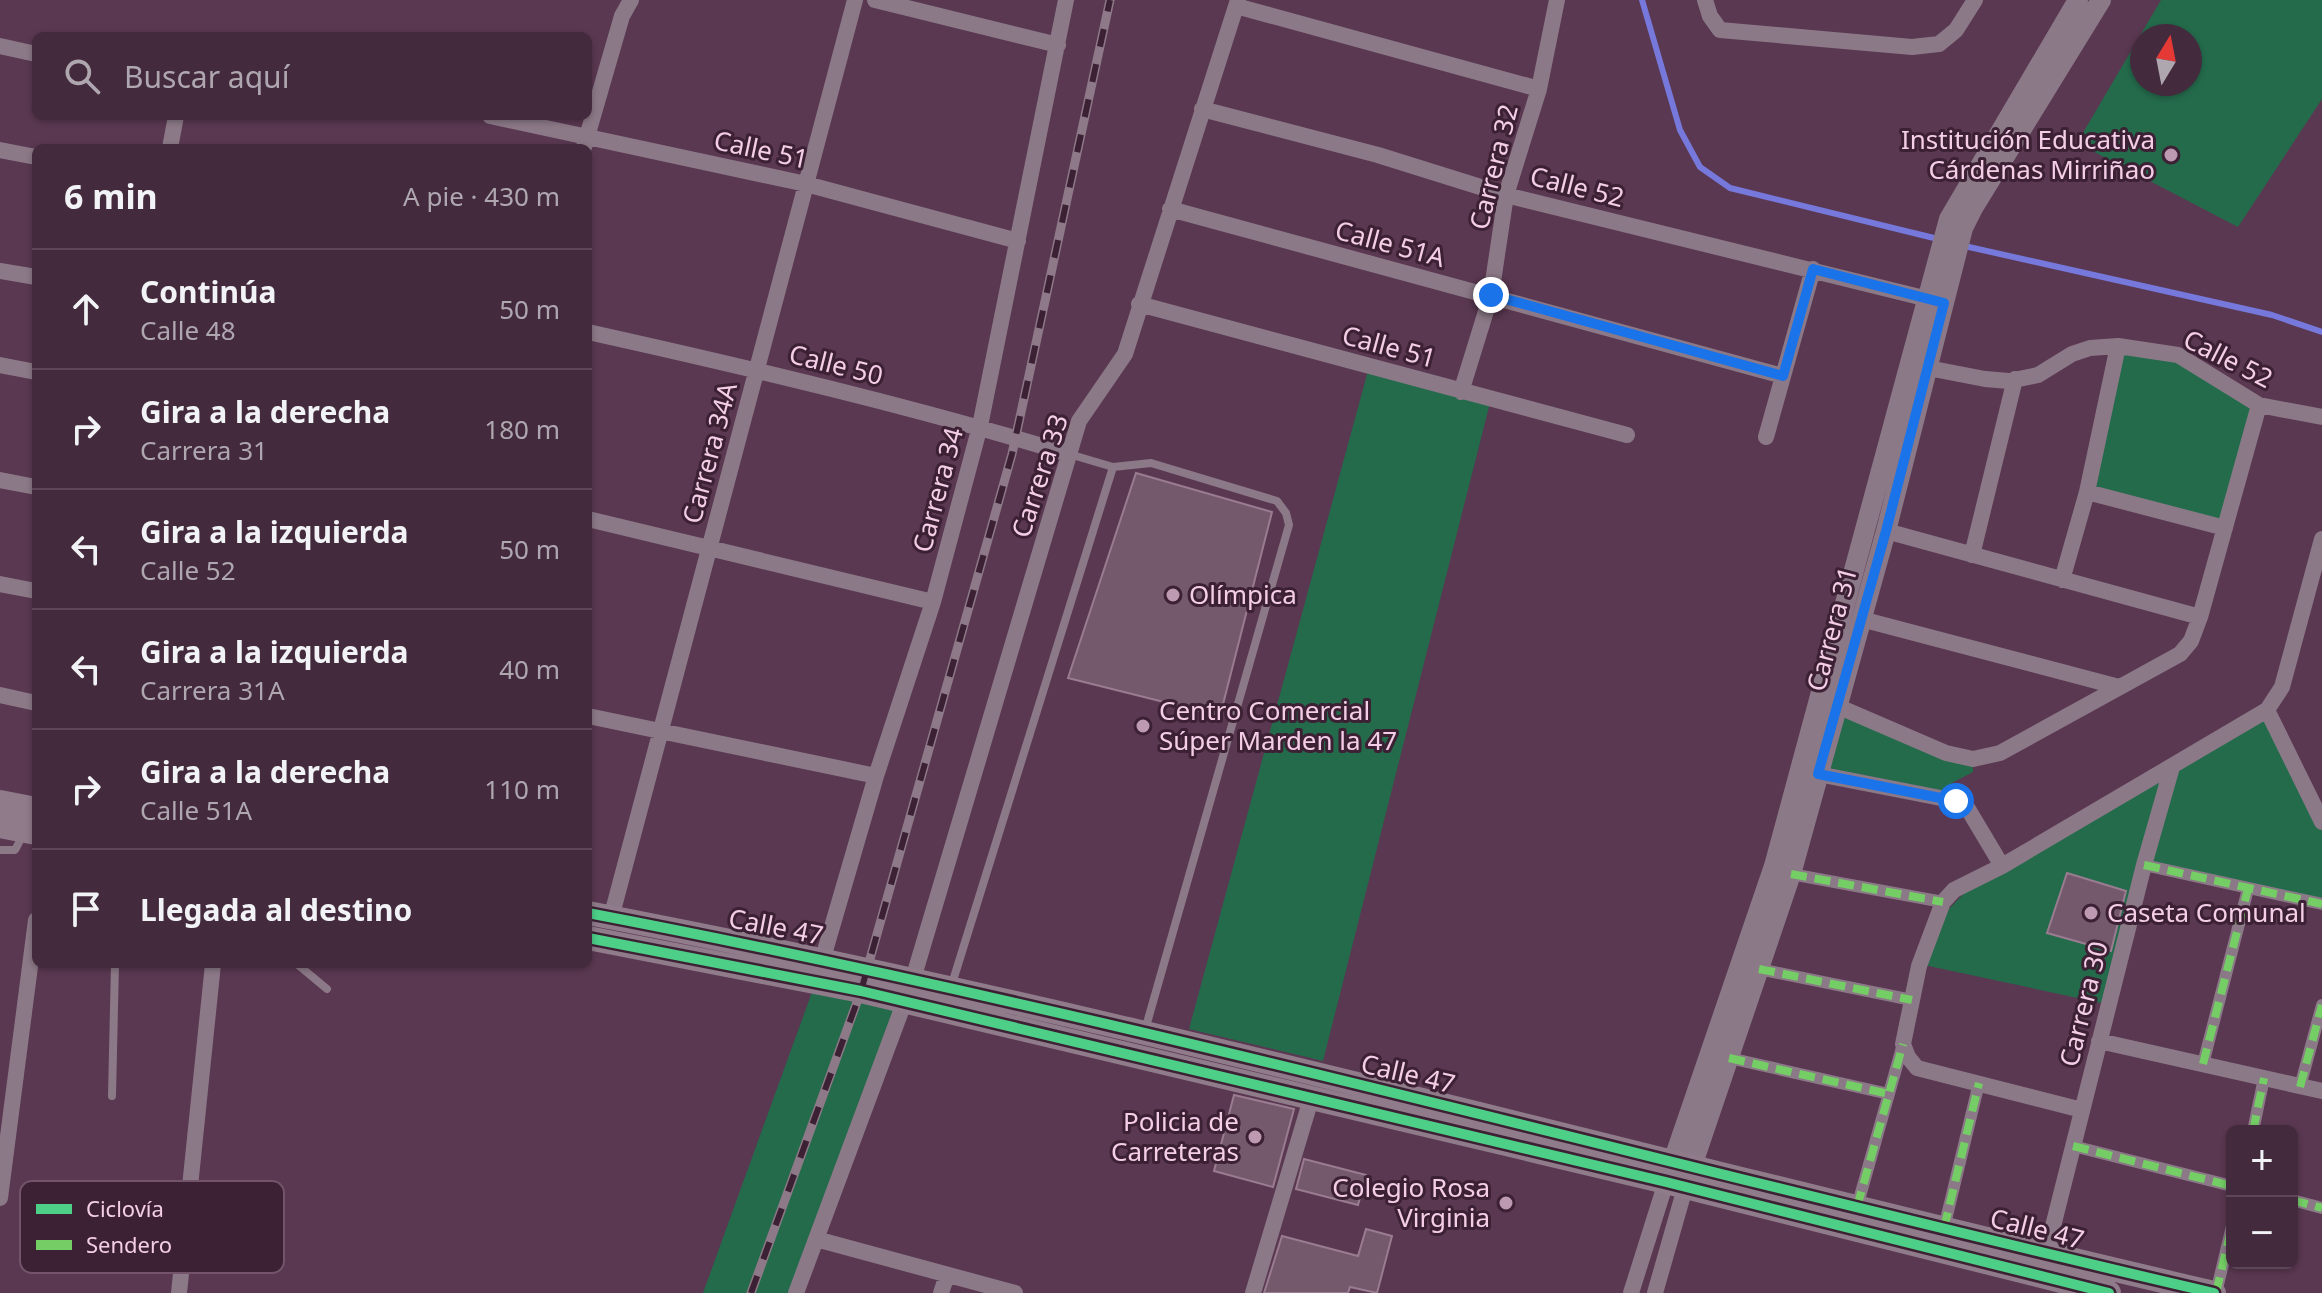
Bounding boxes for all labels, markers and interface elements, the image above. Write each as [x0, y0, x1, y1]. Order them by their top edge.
north arrow [2130, 24, 2202, 96]
search box [32, 32, 592, 120]
icon: search [60, 54, 104, 98]
text: Buscar aquí [124, 56, 289, 97]
street label: Carrera 32 [1460, 100, 1526, 233]
street label: Calle 51 [711, 121, 812, 177]
place label: Institución Educativa Cárdenas Mirriñao [1901, 121, 2155, 187]
marker: Institución Educativa Cárdenas Mirriñao [2162, 146, 2180, 164]
street label: Calle 52 [1527, 157, 1628, 215]
text: 6 min [64, 173, 158, 219]
text: A pie · 430 m [403, 178, 560, 214]
street label: Calle 51A [1331, 211, 1449, 275]
text: Continúa [140, 271, 276, 312]
route end [1473, 277, 1509, 313]
icon: ahead [64, 287, 108, 331]
text: 50 m [499, 291, 560, 327]
text: Calle 48 [140, 312, 236, 348]
street label: Calle 51 [1338, 316, 1440, 376]
street label: Calle 52 [2178, 320, 2279, 396]
street label: Calle 50 [786, 335, 887, 393]
street label: Carrera 34A [673, 378, 745, 527]
text: Gira a la derecha [140, 391, 390, 432]
icon: right [64, 407, 108, 451]
street label: Carrera 33 [1002, 409, 1076, 542]
text: 180 m [484, 411, 560, 447]
street label: Carrera 34 [903, 423, 971, 556]
text: Carrera 31 [140, 432, 268, 468]
text: Gira a la izquierda [140, 511, 409, 552]
icon: left [64, 527, 108, 571]
text: 50 m [499, 531, 560, 567]
text: Calle 52 [140, 552, 236, 588]
street label: Carrera 31 [1797, 562, 1865, 695]
place label: Olímpica [1189, 576, 1297, 612]
marker: Olímpica [1164, 586, 1182, 604]
text: Gira a la izquierda [140, 631, 409, 672]
icon: left [64, 647, 108, 691]
text: 40 m [499, 651, 560, 687]
text: Carrera 31A [140, 672, 285, 708]
place label: Centro Comercial Súper Marden la 47 [1159, 692, 1397, 758]
marker: Centro Comercial Súper Marden la 47 [1134, 717, 1152, 735]
text: Gira a la derecha [140, 751, 390, 792]
icon: right [64, 767, 108, 811]
text: 110 m [484, 771, 560, 807]
route start [1938, 783, 1974, 819]
text: Calle 51A [140, 792, 252, 828]
icon: arrive [64, 887, 108, 931]
text: Llegada al destino [140, 889, 412, 930]
place label: Caseta Comunal [2107, 894, 2306, 930]
street label: Calle 47 [726, 899, 827, 953]
marker: Caseta Comunal [2082, 904, 2100, 922]
street label: Carrera 30 [2050, 937, 2116, 1070]
street label: Calle 47 [1358, 1045, 1459, 1101]
place label: Policia de Carreteras [1111, 1103, 1239, 1169]
map controls [2226, 1125, 2298, 1269]
button: + [2226, 1125, 2298, 1197]
marker: Policia de Carreteras [1246, 1128, 1264, 1146]
place label: Colegio Rosa Virginia [1332, 1169, 1490, 1235]
legend [20, 1181, 284, 1273]
text: Ciclovía [86, 1193, 164, 1223]
marker: Colegio Rosa Virginia [1497, 1194, 1515, 1212]
button: − [2226, 1197, 2298, 1269]
street label: Calle 47 [1987, 1199, 2088, 1257]
text: Sendero [86, 1229, 172, 1259]

